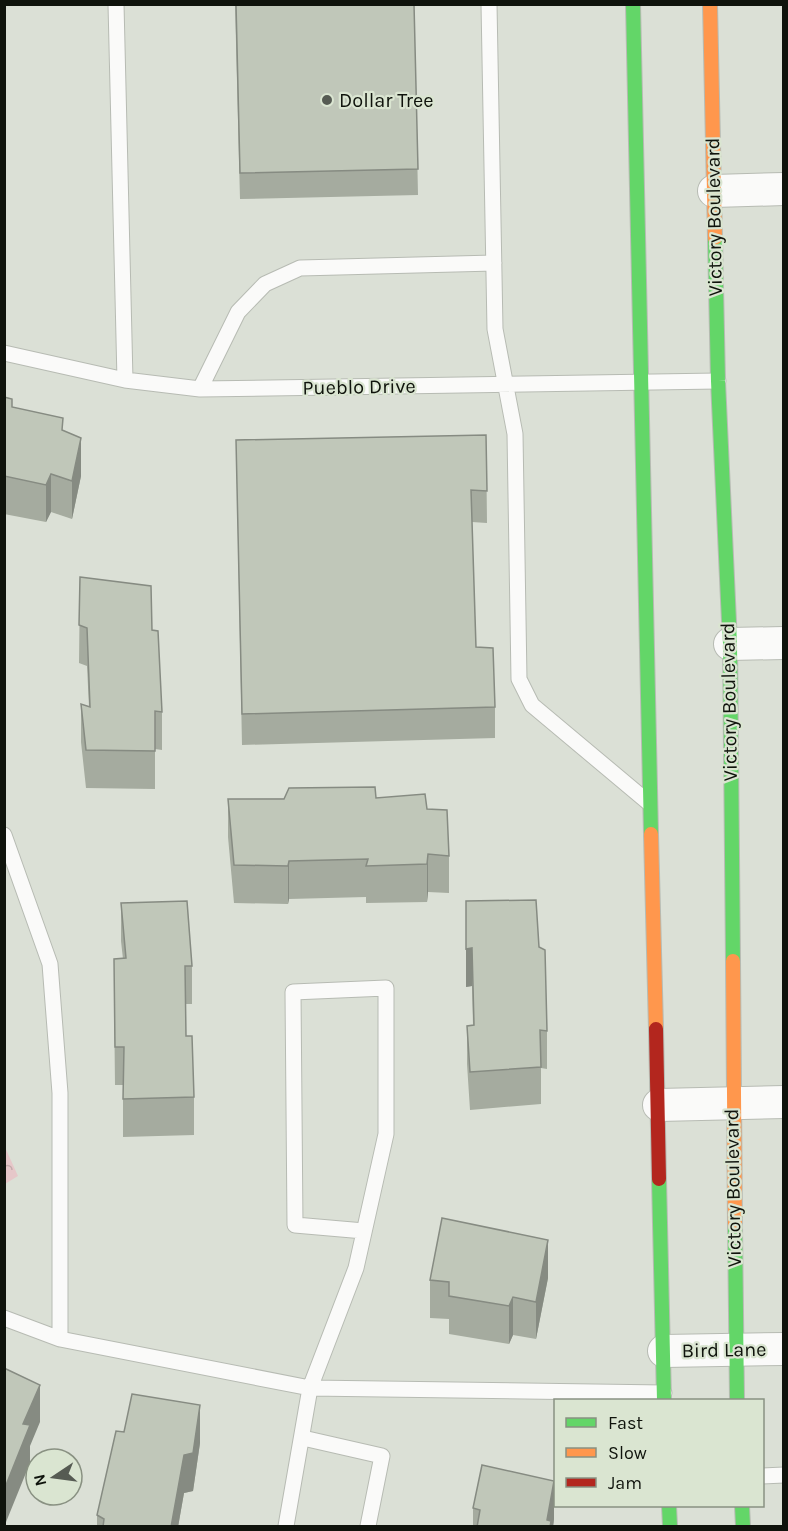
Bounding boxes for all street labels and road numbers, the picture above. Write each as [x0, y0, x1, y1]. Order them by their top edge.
street label: Victory Boulevard [701, 137, 727, 297]
street label: Pueblo Drive [302, 375, 416, 399]
street label: Victory Boulevard [716, 622, 742, 782]
street label: Victory Boulevard [720, 1108, 746, 1268]
street label: Bird Lane [681, 1338, 767, 1362]

